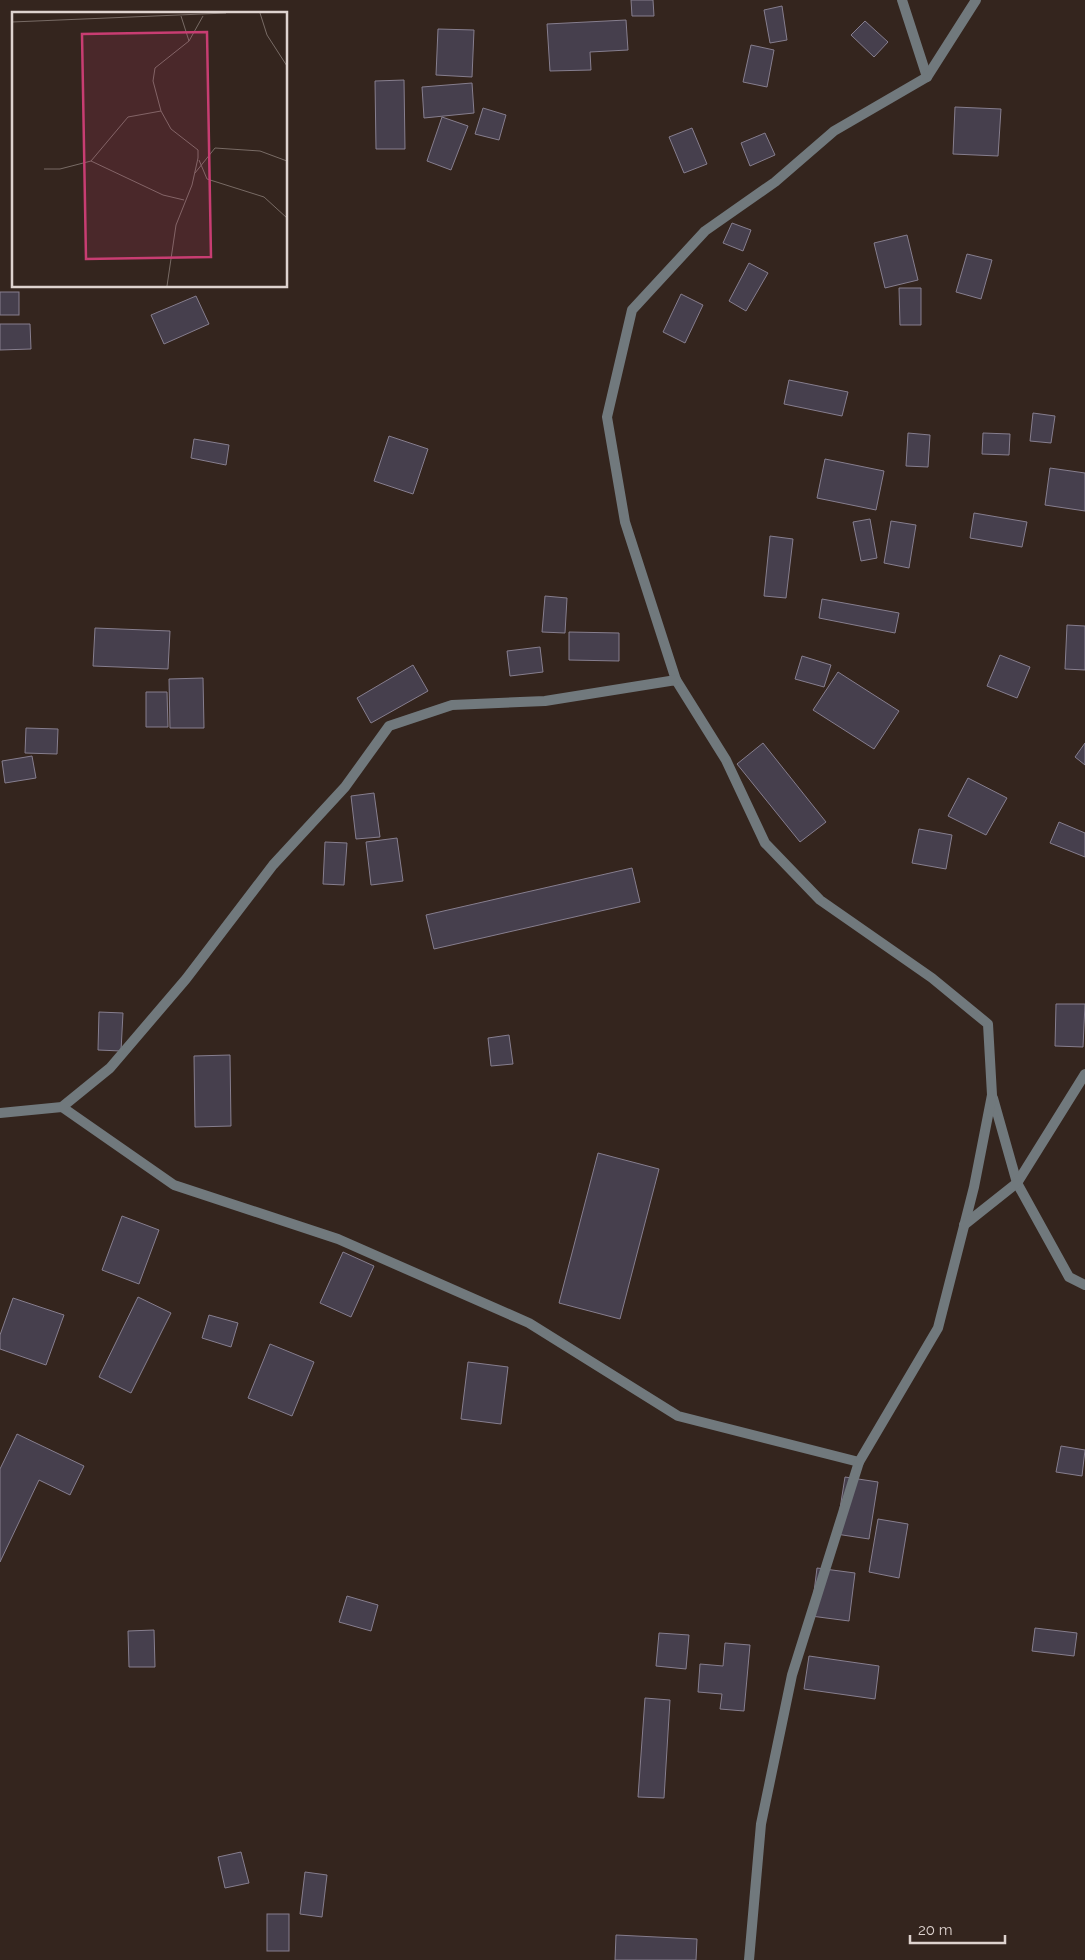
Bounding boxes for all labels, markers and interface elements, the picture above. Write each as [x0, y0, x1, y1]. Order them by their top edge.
inset map [12, 12, 288, 288]
scale bar [910, 1912, 1005, 1944]
text: 20 m [918, 1921, 953, 1939]

